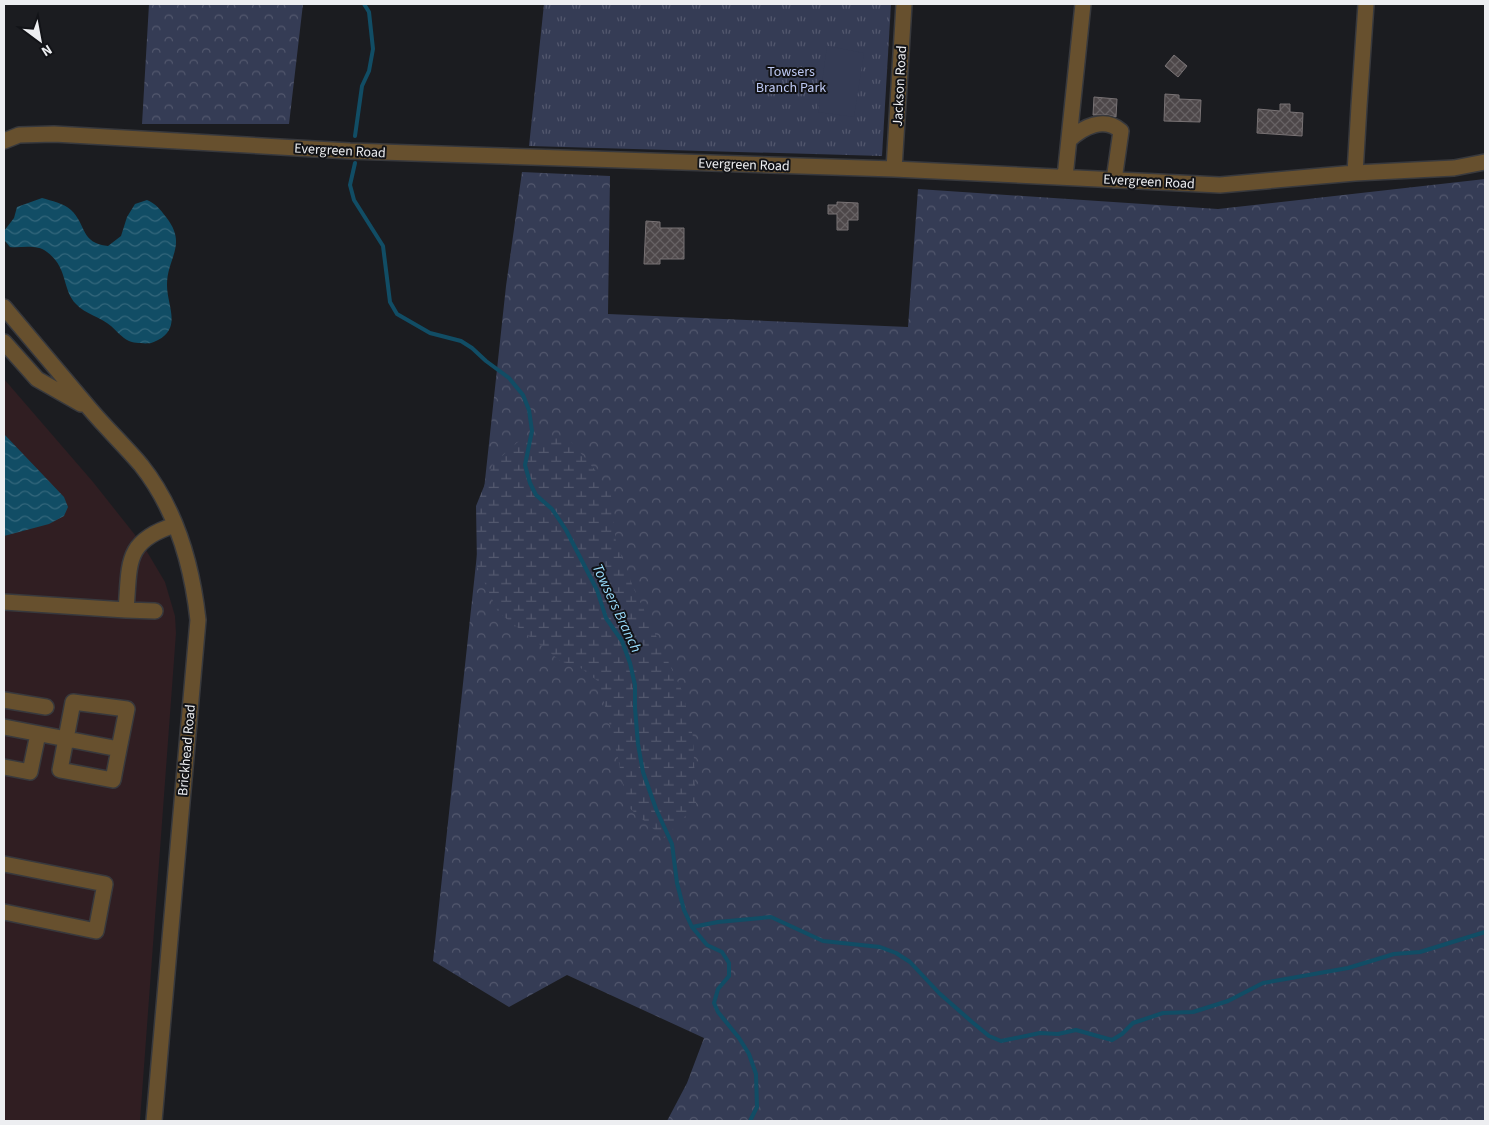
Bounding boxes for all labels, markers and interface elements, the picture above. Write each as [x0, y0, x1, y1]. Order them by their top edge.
north arrow [15, 15, 65, 65]
text: N [37, 39, 56, 61]
street label: Jackson Road [888, 45, 912, 127]
park label: Towsers Branch Park [756, 62, 826, 98]
street label: Evergreen Road [294, 139, 386, 163]
street label: Evergreen Road [698, 153, 790, 177]
street label: Evergreen Road [1103, 170, 1195, 194]
water label: Towsers Branch [587, 560, 646, 656]
street label: Brickhead Road [173, 703, 201, 797]

